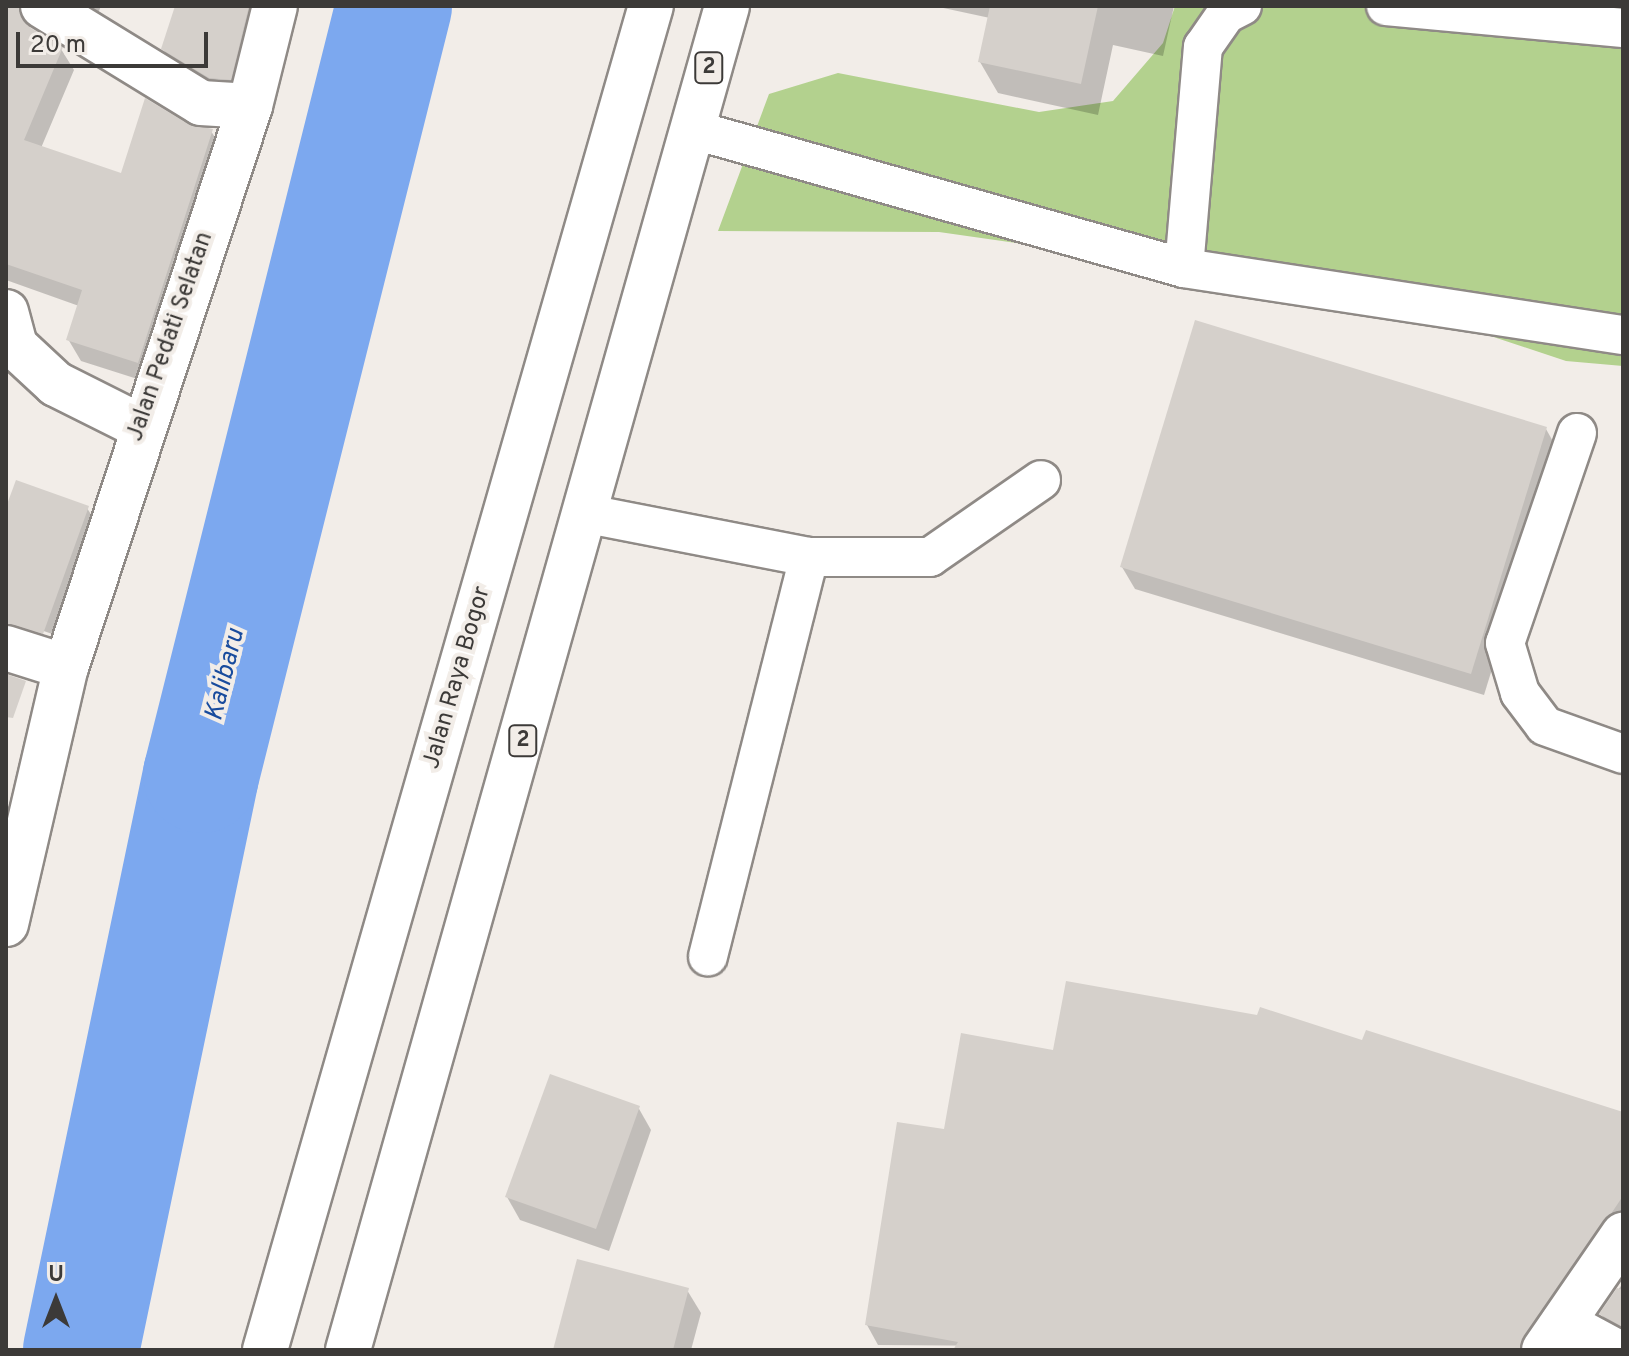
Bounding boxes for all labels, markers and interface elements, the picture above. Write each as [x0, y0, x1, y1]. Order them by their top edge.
scale bar [20, 16, 212, 66]
text: 20 m [30, 31, 86, 61]
road number: 2 [693, 50, 725, 86]
street label: Jalan Pedati Selatan [122, 229, 220, 445]
street label: Jalan Raya Bogor [418, 583, 498, 773]
water label: Kalibaru [200, 626, 252, 724]
road number: 2 [507, 723, 539, 759]
north arrow [16, 1260, 96, 1340]
text: U [48, 1262, 64, 1289]

